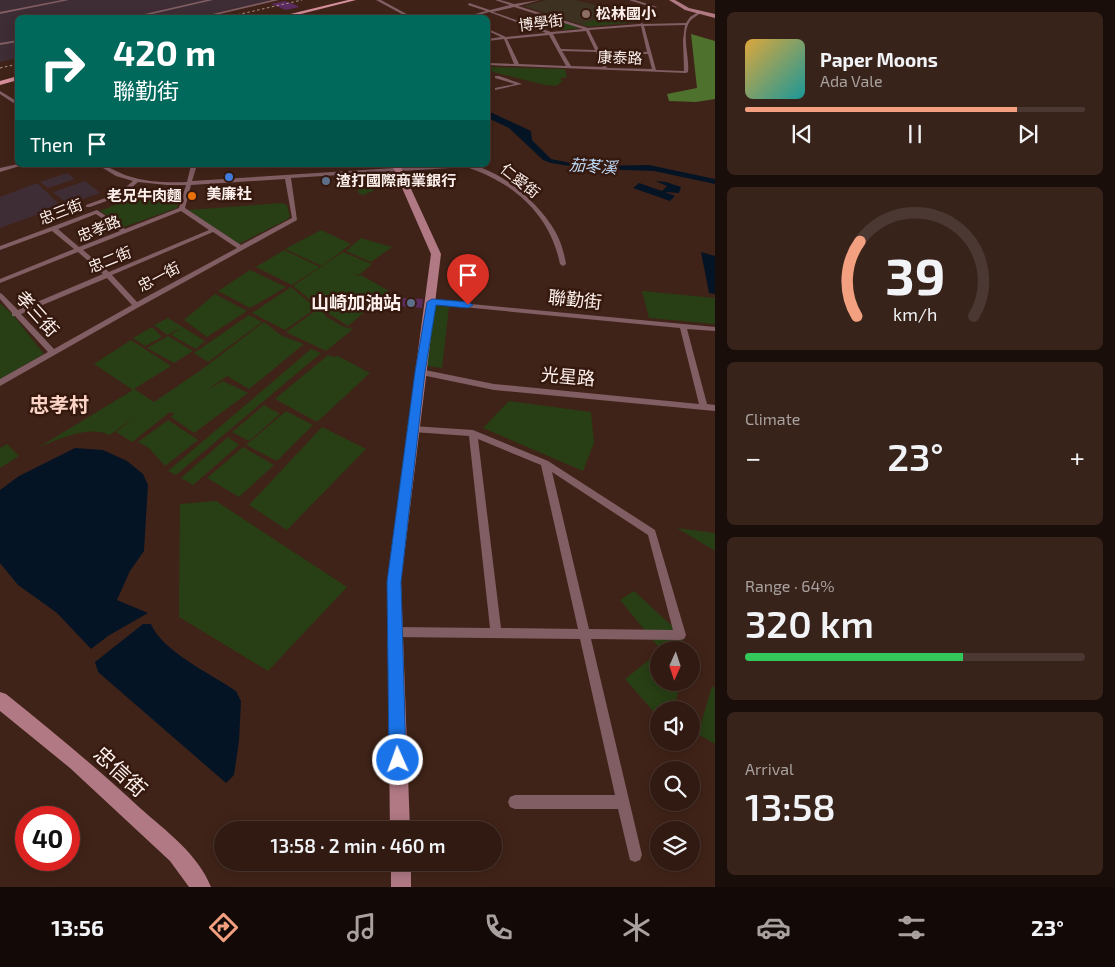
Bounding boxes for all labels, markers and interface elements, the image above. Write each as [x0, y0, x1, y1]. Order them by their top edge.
place label: 松林國小 [596, 4, 657, 22]
marker: 松林國小 [580, 8, 592, 20]
street label: 博學街 [517, 10, 564, 34]
text: 420 m [113, 31, 216, 73]
icon: right [30, 35, 95, 100]
street label: 康泰路 [597, 47, 643, 67]
text: Paper Moons [820, 48, 938, 71]
text: Ada Vale [820, 71, 883, 90]
text: 聯勤街 [113, 77, 179, 103]
icon: previous [788, 120, 816, 148]
icon: pause [901, 120, 929, 148]
icon: next [1014, 120, 1042, 148]
icon: arrive [83, 130, 111, 158]
text: Then [30, 133, 73, 156]
water label: 茄苳溪 [568, 154, 620, 177]
street label: 仁愛街 [497, 159, 544, 201]
marker: 美廉社 [223, 171, 235, 183]
place label: 渣打國際商業銀行 [336, 171, 456, 189]
marker: 渣打國際商業銀行 [320, 175, 332, 187]
place label: 美廉社 [206, 184, 252, 202]
place label: 老兄牛肉麵 [107, 186, 182, 204]
marker: 老兄牛肉麵 [186, 190, 198, 202]
street label: 忠三街 [36, 195, 85, 228]
street label: 忠孝路 [74, 211, 123, 245]
street label: 忠二街 [85, 242, 134, 276]
text: 39 [885, 243, 945, 305]
pin [447, 254, 489, 305]
street label: 忠一街 [134, 258, 183, 295]
icon: arrive [454, 261, 482, 289]
street label: 聯勤街 [547, 285, 603, 313]
street label: 孝三街 [12, 286, 64, 341]
place label: 山崎加油站 [311, 291, 401, 313]
marker: 山崎加油站 [405, 297, 417, 309]
text: km/h [893, 303, 937, 325]
street label: 光星路 [540, 363, 596, 389]
district label: 忠孝村 [29, 392, 89, 416]
text: Climate [745, 409, 800, 428]
text: 23° [887, 433, 944, 479]
text: − [745, 440, 761, 474]
text: + [1070, 440, 1085, 474]
text: Range · 64% [745, 576, 835, 595]
text: 320 km [745, 600, 874, 646]
north arrow [650, 641, 700, 691]
map controls [650, 641, 700, 871]
button: sound [650, 701, 700, 751]
position arrow [371, 733, 423, 785]
street label: 忠信街 [89, 741, 153, 801]
text: Arrival [745, 759, 794, 778]
button: search [650, 761, 700, 811]
text: 13:58 [745, 783, 836, 829]
speed limit sign: 40 [15, 806, 80, 871]
button: layers [650, 821, 700, 871]
text: 13:58 · 2 min · 460 m [271, 834, 445, 857]
icon: directions [206, 910, 241, 945]
icon: music [344, 910, 379, 945]
icon: phone [481, 910, 516, 945]
icon: climate [619, 910, 654, 945]
icon: car [756, 910, 791, 945]
icon: filters [894, 910, 929, 945]
text: 13:56 [51, 914, 104, 940]
text: 23° [1031, 914, 1064, 940]

